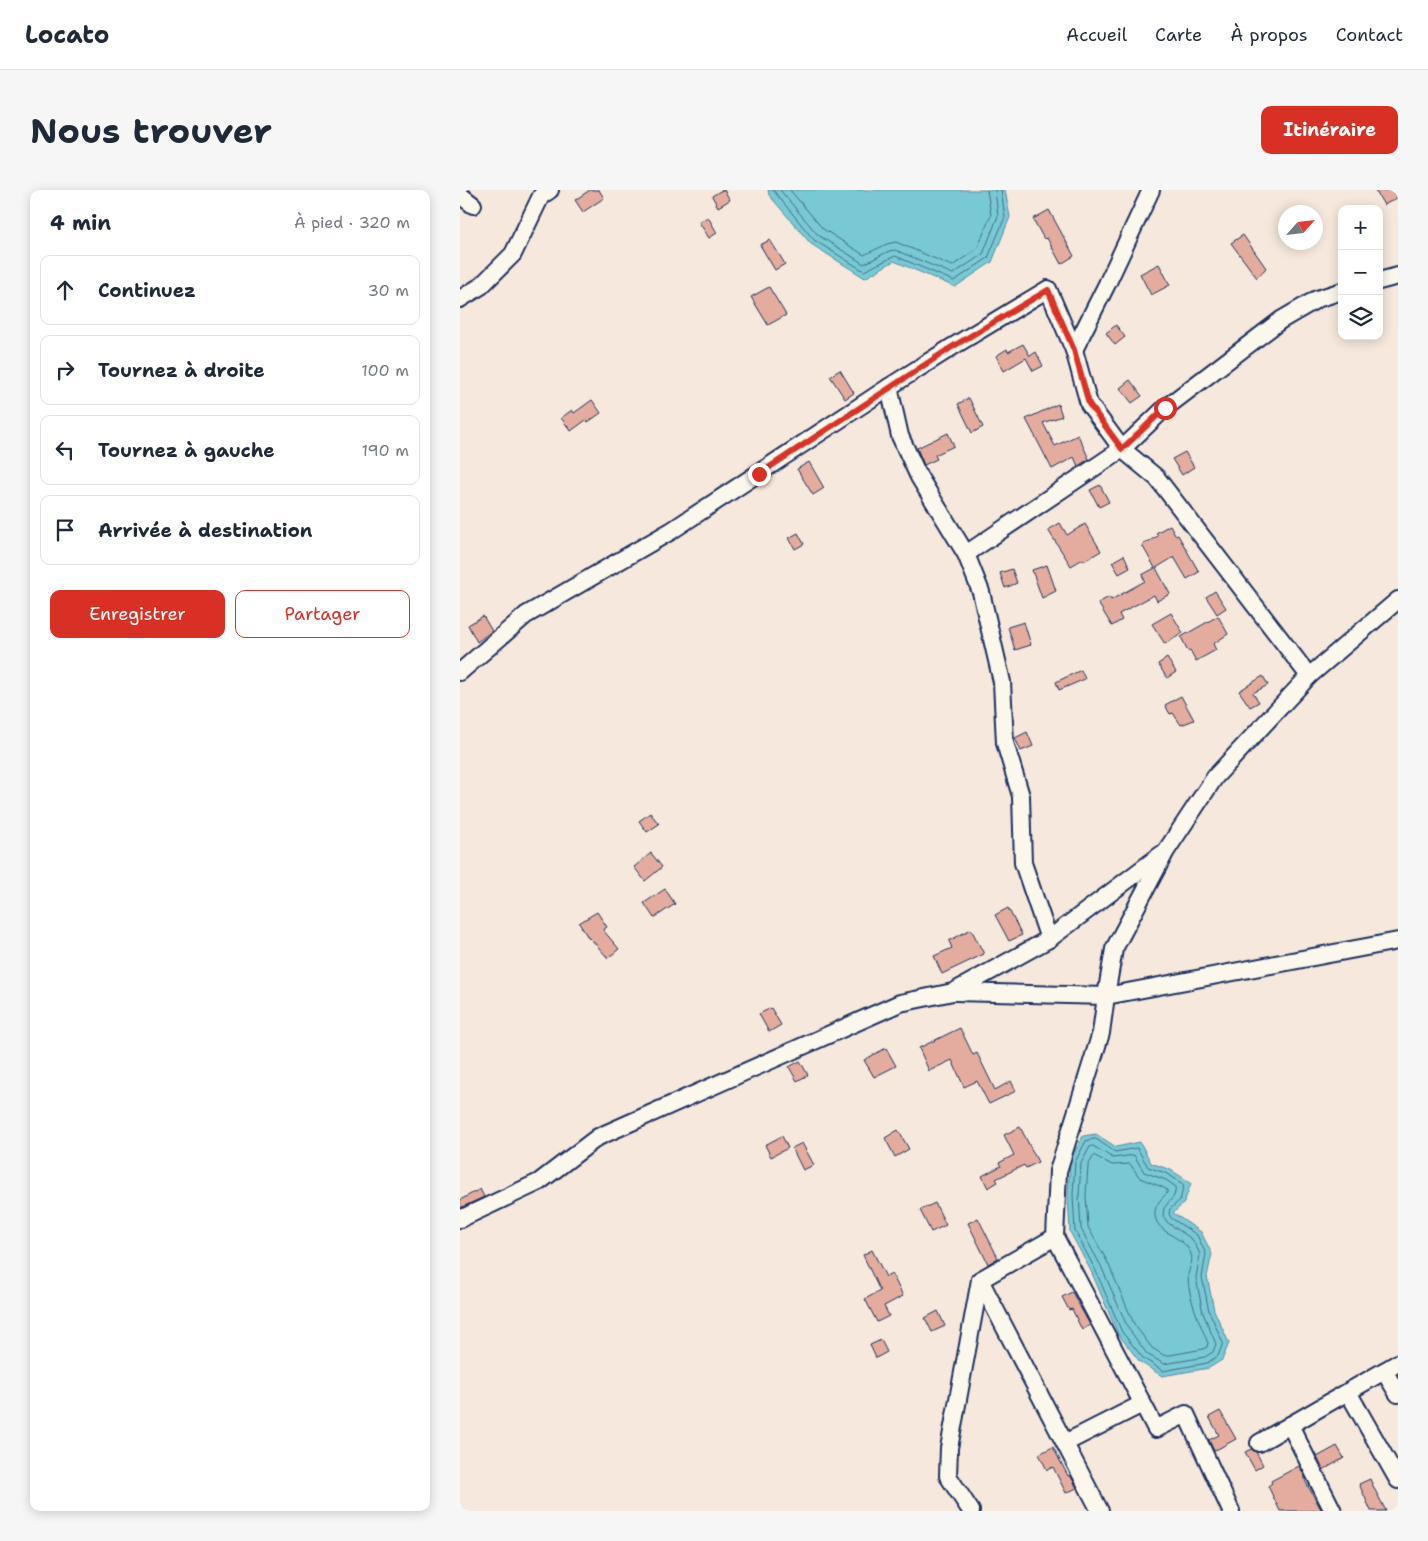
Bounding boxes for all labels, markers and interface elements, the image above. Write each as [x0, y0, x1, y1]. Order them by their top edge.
text: Locato [25, 19, 109, 51]
text: Accueil [1066, 23, 1127, 47]
text: Carte [1155, 23, 1202, 47]
text: À propos [1230, 23, 1308, 47]
text: Contact [1336, 23, 1403, 47]
button: Itinéraire [1261, 106, 1398, 154]
text: Nous trouver [30, 107, 272, 154]
north arrow [1278, 205, 1323, 250]
map controls [1338, 205, 1383, 340]
button: + [1338, 205, 1383, 250]
text: 4 min [50, 209, 111, 237]
text: À pied · 320 m [294, 212, 410, 233]
button: − [1338, 250, 1383, 295]
icon: ahead [51, 276, 79, 304]
text: Continuez [98, 278, 196, 303]
text: 30 m [368, 280, 409, 301]
button: layers [1338, 295, 1383, 340]
icon: right [51, 356, 79, 384]
text: Tournez à droite [98, 358, 265, 383]
text: 100 m [361, 360, 409, 381]
route start [1154, 397, 1177, 420]
icon: left [51, 436, 79, 464]
text: Tournez à gauche [98, 438, 275, 463]
text: 190 m [362, 440, 409, 461]
route end [748, 463, 771, 486]
icon: arrive [51, 516, 79, 544]
text: Arrivée à destination [98, 518, 312, 543]
button: Enregistrer [50, 590, 225, 638]
button: Partager [235, 590, 410, 638]

